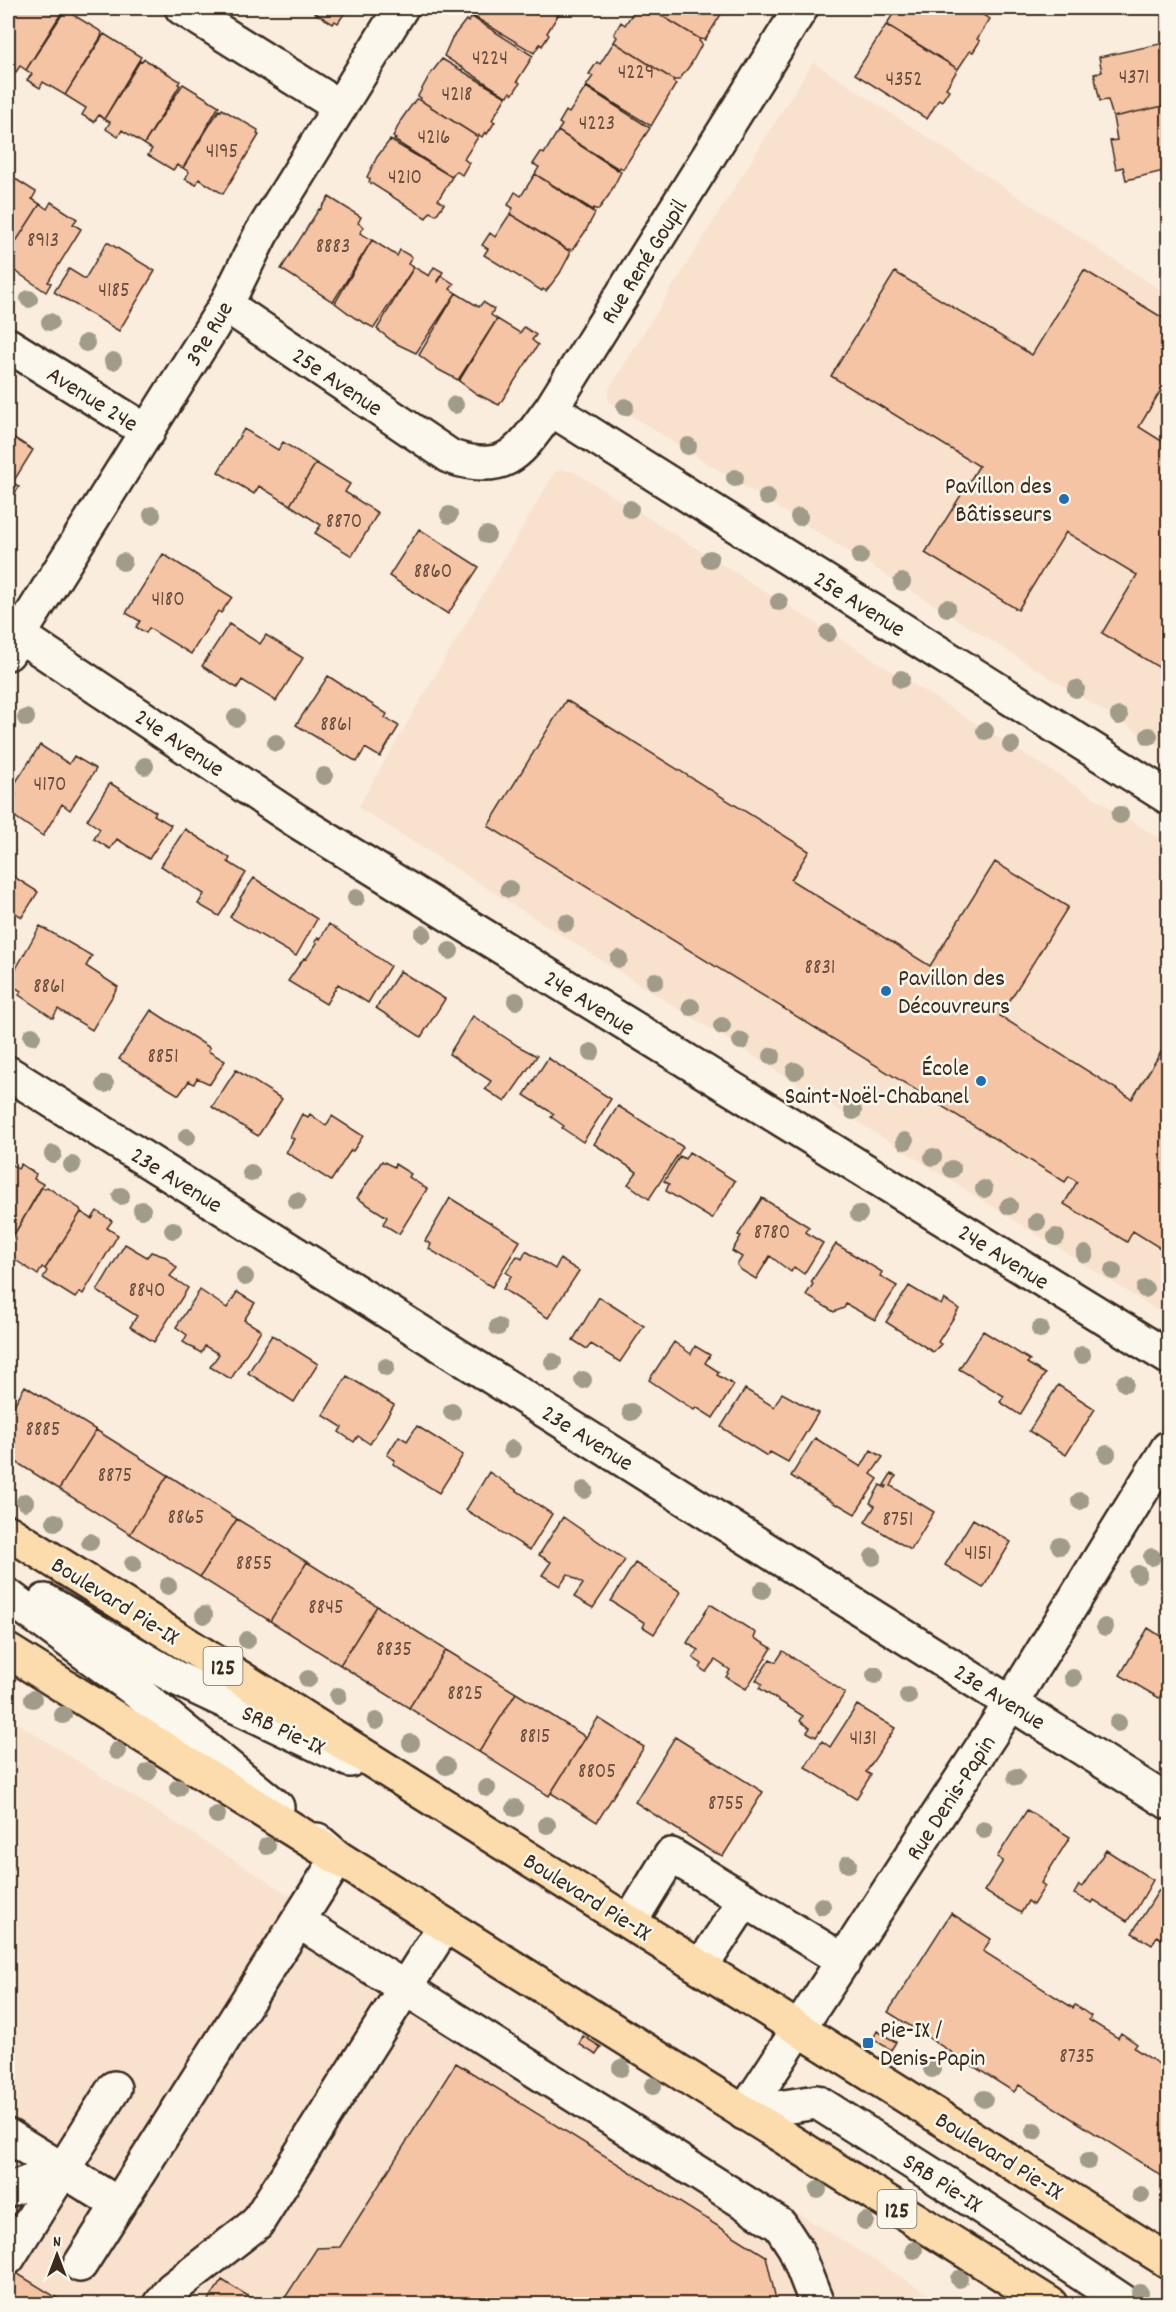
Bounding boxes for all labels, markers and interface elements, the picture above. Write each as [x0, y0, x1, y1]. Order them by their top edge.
house number: 4224 [472, 45, 508, 75]
house number: 4229 [618, 59, 654, 89]
house number: 4371 [1119, 64, 1149, 94]
house number: 4352 [886, 66, 922, 96]
house number: 4218 [442, 81, 472, 111]
house number: 4223 [579, 110, 615, 140]
house number: 4216 [418, 124, 450, 154]
house number: 4195 [206, 138, 238, 168]
house number: 4210 [388, 164, 422, 194]
street label: Rue René Goupil [594, 193, 698, 332]
house number: 8913 [27, 227, 59, 257]
house number: 8883 [316, 233, 350, 263]
house number: 4185 [98, 277, 130, 307]
street label: 39e Rue [178, 296, 243, 373]
street label: 25e Avenue [284, 341, 389, 426]
street label: Avenue 24e [39, 359, 144, 442]
place label: Pavillon des Bâtisseurs [945, 471, 1052, 533]
marker: Pavillon des Bâtisseurs [1057, 492, 1071, 506]
house number: 8870 [326, 508, 362, 538]
house number: 8860 [414, 558, 452, 588]
street label: 25e Avenue [806, 564, 911, 647]
house number: 4180 [151, 586, 185, 616]
street label: 24e Avenue [126, 702, 230, 787]
house number: 8861 [320, 711, 352, 741]
house number: 4170 [34, 771, 66, 801]
house number: 8831 [805, 954, 835, 984]
street label: 24e Avenue [536, 963, 641, 1046]
place label: Pavillon des Découvreurs [898, 963, 1010, 1025]
house number: 8861 [33, 973, 65, 1003]
marker: Pavillon des Découvreurs [879, 984, 893, 998]
house number: 8851 [147, 1043, 179, 1073]
place label: École Saint-Noël-Chabanel [785, 1053, 969, 1115]
marker: École Saint-Noël-Chabanel [974, 1074, 988, 1088]
street label: 23e Avenue [123, 1140, 228, 1223]
street label: 24e Avenue [950, 1217, 1055, 1300]
house number: 8780 [754, 1219, 790, 1249]
house number: 8840 [128, 1277, 166, 1307]
street label: 23e Avenue [534, 1398, 639, 1481]
house number: 8885 [26, 1416, 61, 1446]
house number: 8875 [98, 1462, 132, 1492]
house number: 8865 [168, 1504, 204, 1534]
house number: 8751 [883, 1506, 913, 1536]
house number: 4151 [964, 1540, 992, 1570]
street label: Boulevard Pie-IX [44, 1550, 185, 1656]
house number: 8855 [236, 1550, 272, 1580]
house number: 8845 [308, 1594, 344, 1624]
house number: 8835 [376, 1636, 412, 1666]
road number: 125 [204, 1647, 242, 1685]
street label: 23e Avenue [946, 1657, 1051, 1740]
house number: 8825 [447, 1680, 483, 1710]
street label: SRB Pie-IX [235, 1697, 330, 1766]
house number: 8815 [519, 1723, 551, 1753]
house number: 4131 [849, 1725, 877, 1755]
street label: Rue Denis-Papin [899, 1729, 1006, 1868]
house number: 8805 [578, 1758, 616, 1788]
house number: 8755 [708, 1790, 744, 1820]
street label: Boulevard Pie-IX [516, 1846, 657, 1952]
place label: Pie-IX / Denis-Papin [880, 2015, 985, 2077]
marker: Pie-IX / Denis-Papin [861, 2036, 875, 2050]
house number: 8735 [1059, 2043, 1095, 2073]
street label: Boulevard Pie-IX [928, 2105, 1069, 2211]
street label: SRB Pie-IX [895, 2146, 988, 2223]
road number: 125 [878, 2190, 916, 2228]
north arrow [27, 2225, 87, 2285]
text: N [53, 2231, 61, 2254]

